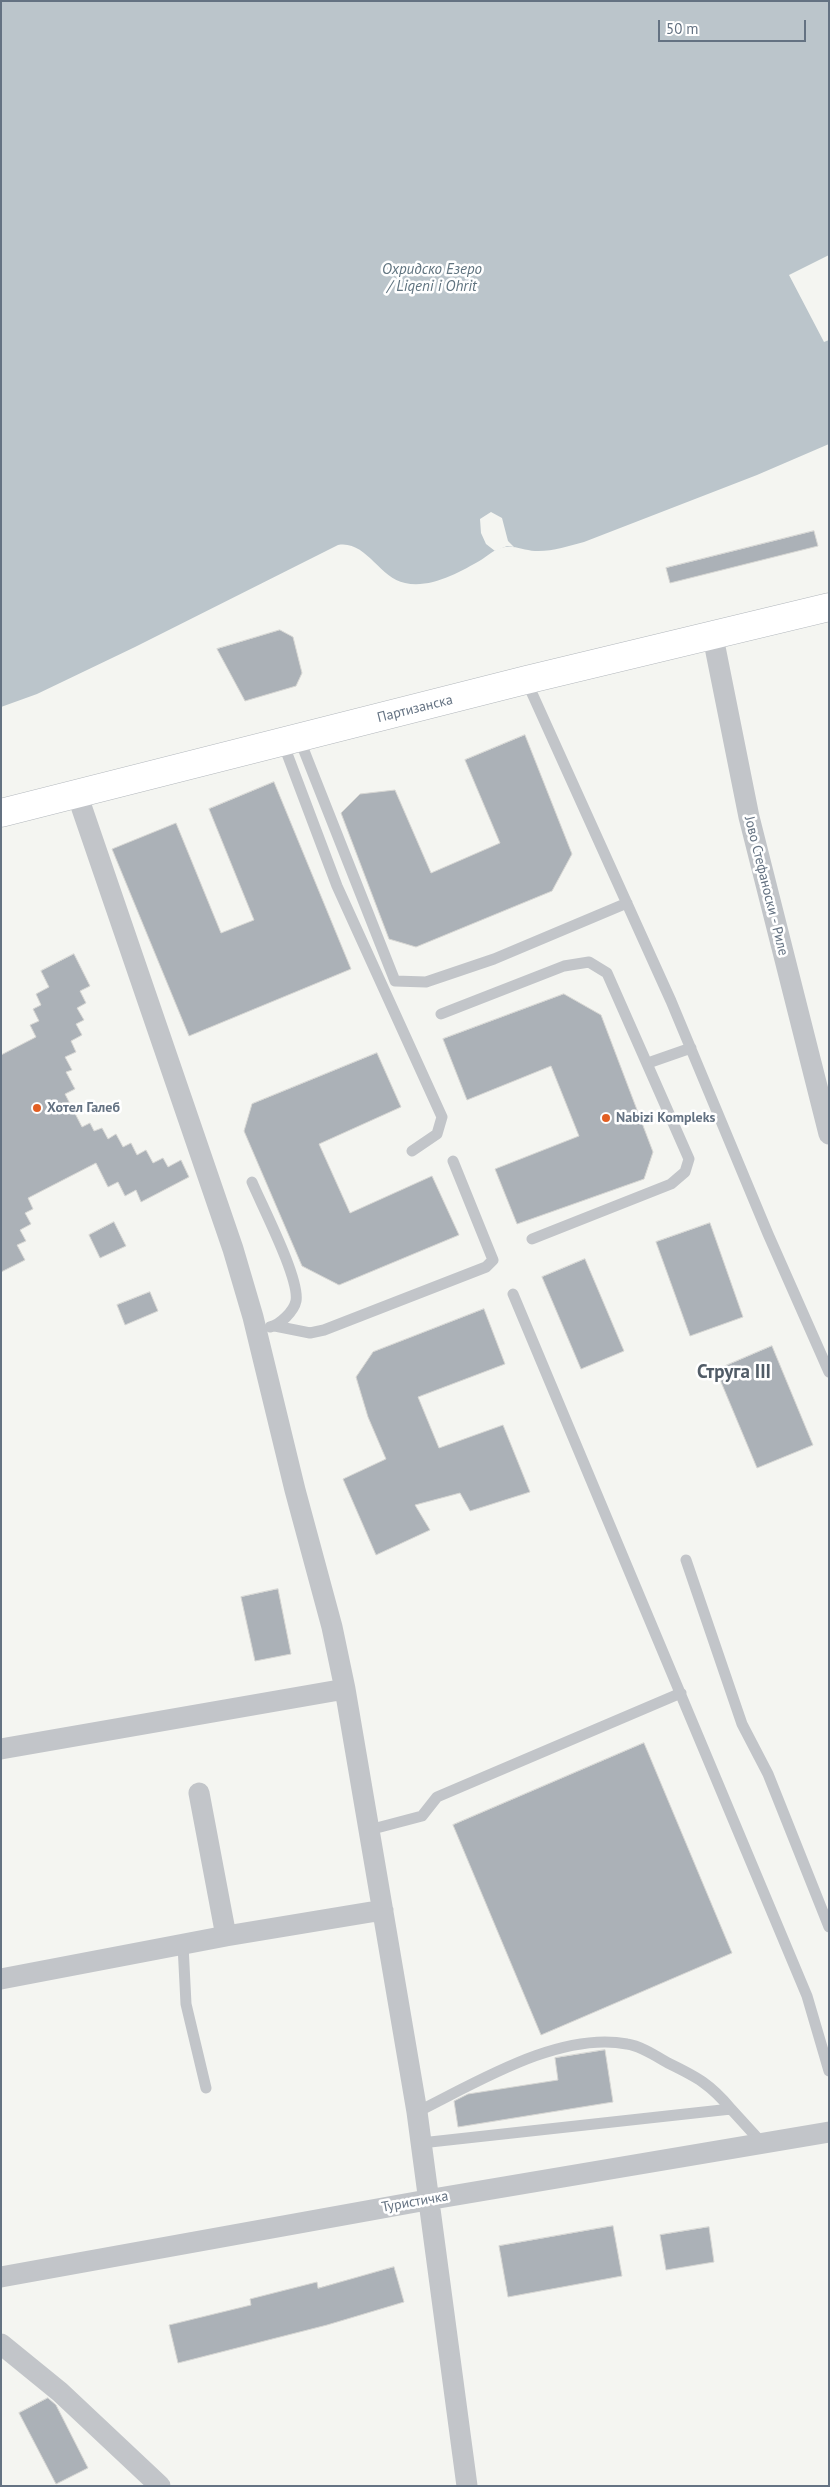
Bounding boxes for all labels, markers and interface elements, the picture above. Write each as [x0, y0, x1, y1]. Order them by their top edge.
scale bar [660, 10, 808, 42]
text: 50 m [666, 19, 699, 38]
water label: Охридско Езеро / Liqeni i Ohrit [382, 261, 482, 296]
street label: Партизанска [375, 691, 455, 727]
street label: Јово Стефаноски - Риле [741, 815, 791, 957]
place label: Хотел Галеб [47, 1100, 120, 1116]
marker: Хотел Галеб [31, 1102, 43, 1114]
place label: Nabizi Kompleks [616, 1110, 715, 1126]
marker: Nabizi Kompleks [600, 1112, 612, 1124]
district label: Струга III [697, 1362, 771, 1384]
street label: Туристичка [380, 2188, 450, 2216]

